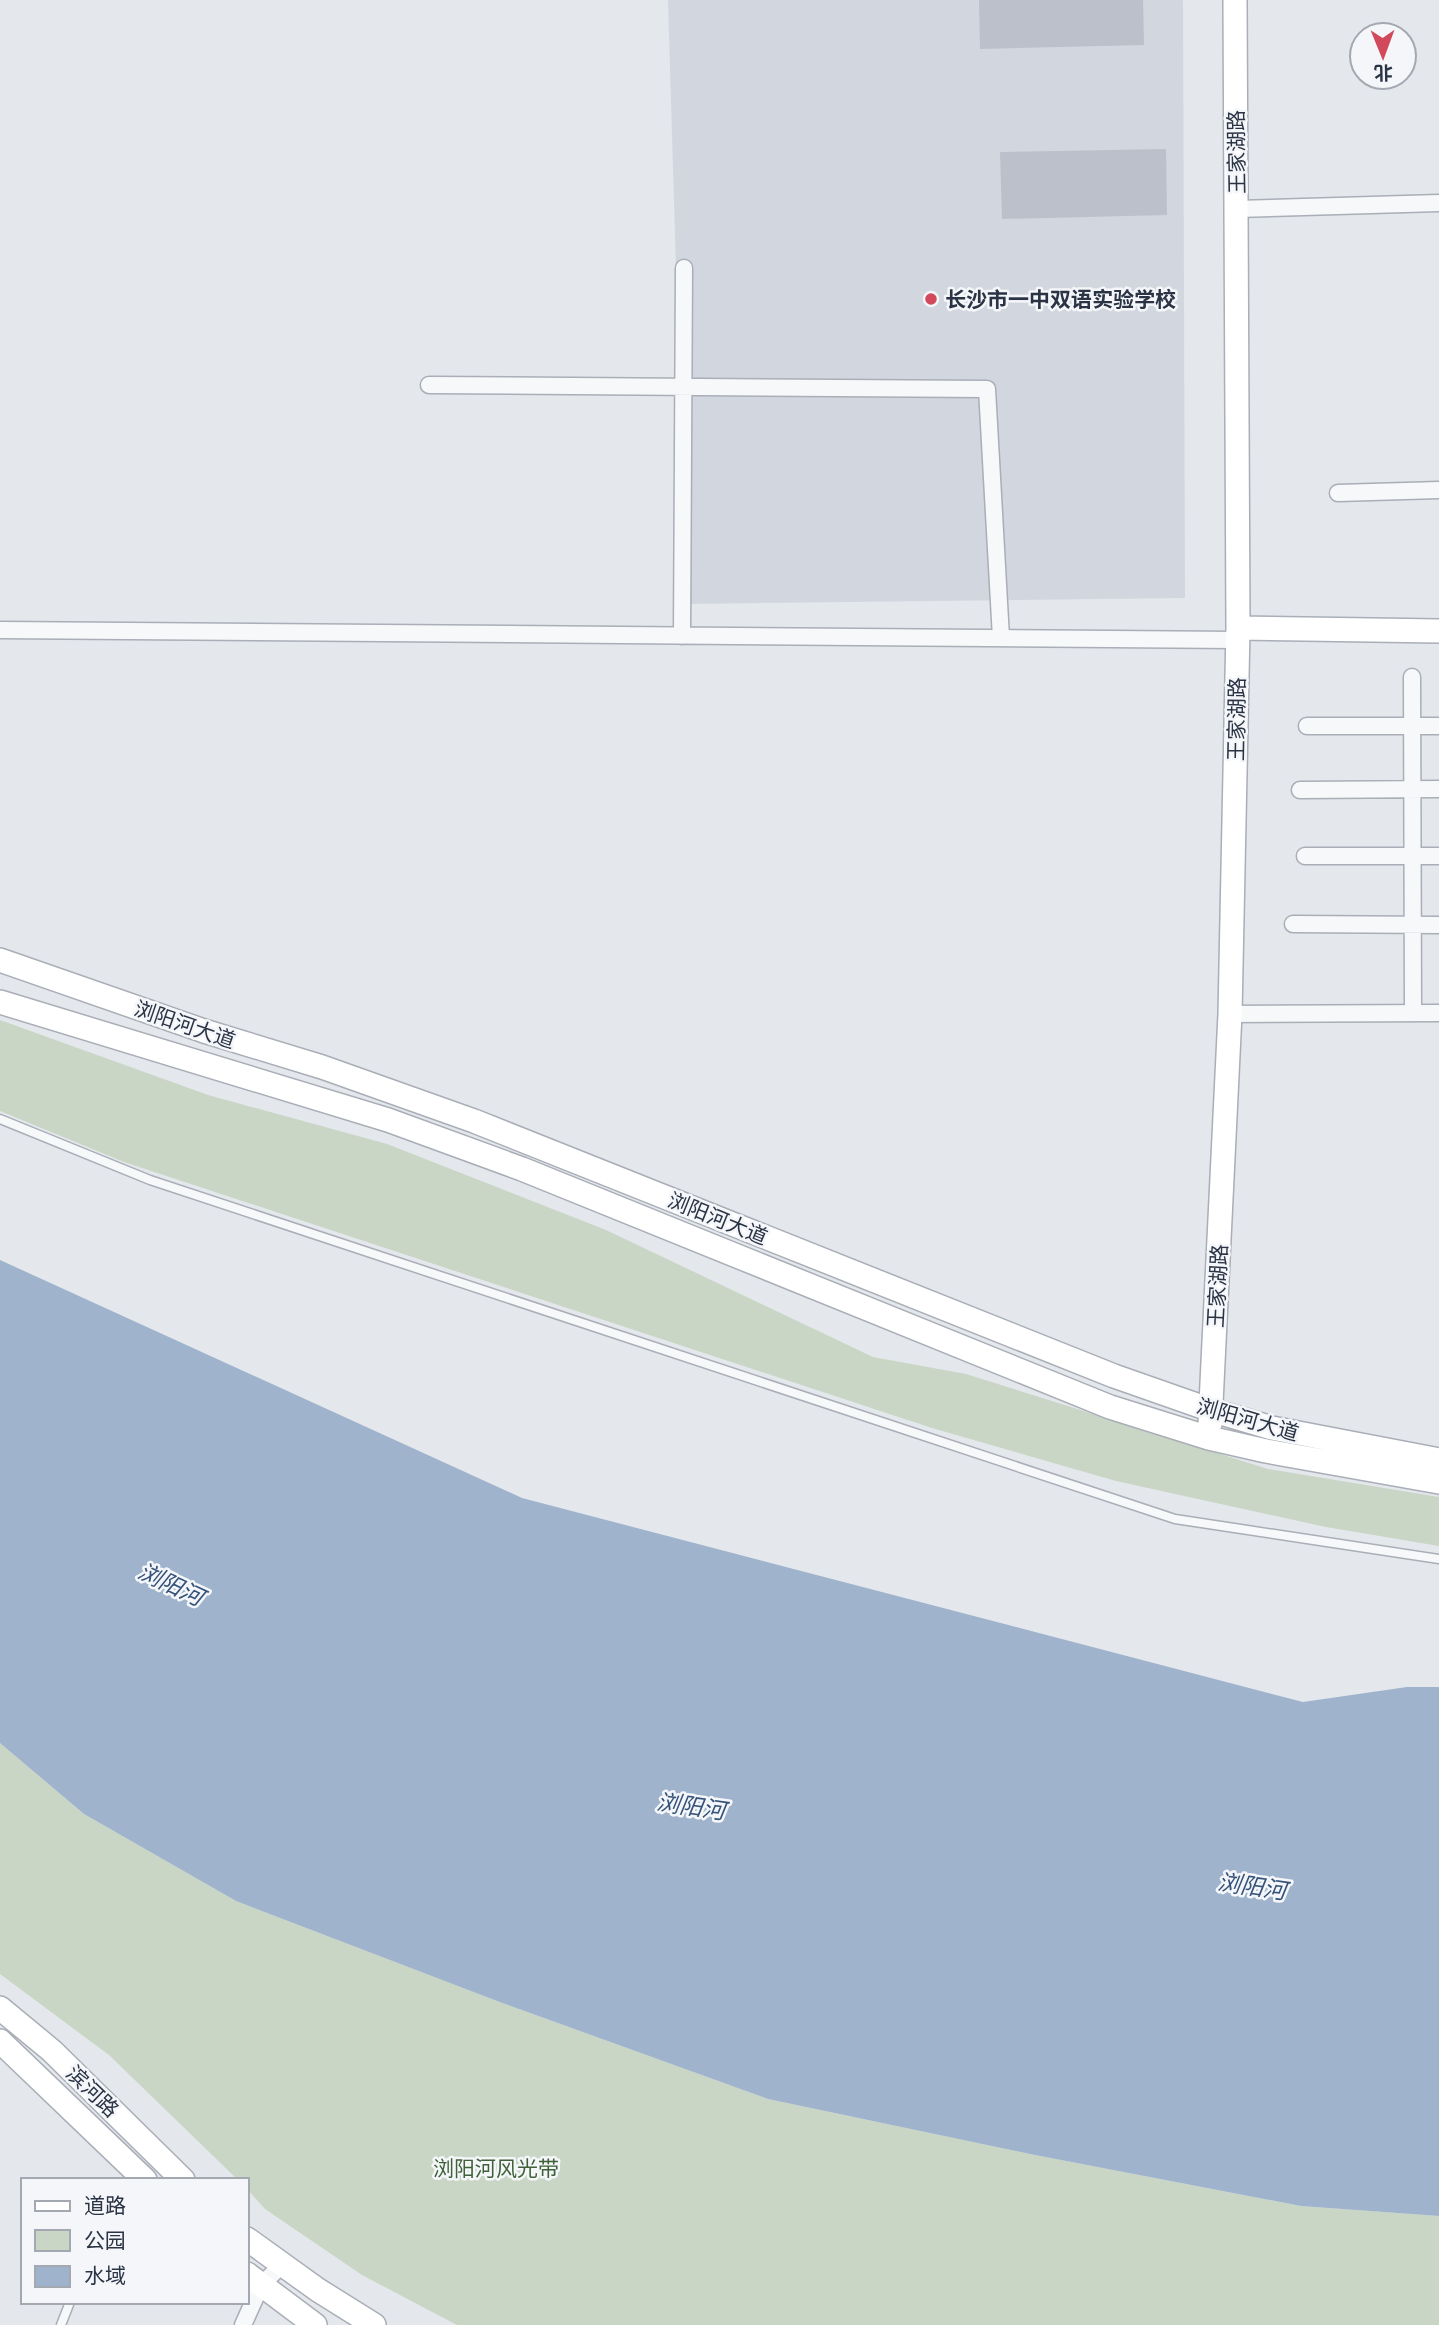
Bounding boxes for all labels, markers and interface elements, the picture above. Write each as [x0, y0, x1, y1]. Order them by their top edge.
north arrow [1348, 21, 1418, 91]
text: 北 [1374, 61, 1393, 85]
street label: 王家湖路 [1222, 110, 1250, 194]
place label: 长沙市一中双语实验学校 [945, 286, 1176, 312]
marker: 长沙市一中双语实验学校 [923, 291, 939, 307]
street label: 王家湖路 [1222, 677, 1250, 761]
street label: 浏阳河大道 [131, 995, 239, 1053]
street label: 浏阳河大道 [664, 1186, 772, 1250]
street label: 王家湖路 [1202, 1243, 1232, 1329]
street label: 浏阳河大道 [1194, 1392, 1302, 1446]
water label: 浏阳河 [134, 1556, 212, 1613]
water label: 浏阳河 [655, 1787, 731, 1826]
water label: 浏阳河 [1216, 1867, 1292, 1906]
street label: 滨河路 [61, 2060, 125, 2122]
park label: 浏阳河风光带 [433, 2155, 559, 2181]
legend [21, 2178, 248, 2304]
text: 道路 [84, 2192, 126, 2218]
text: 公园 [84, 2227, 126, 2253]
text: 水域 [84, 2262, 126, 2288]

